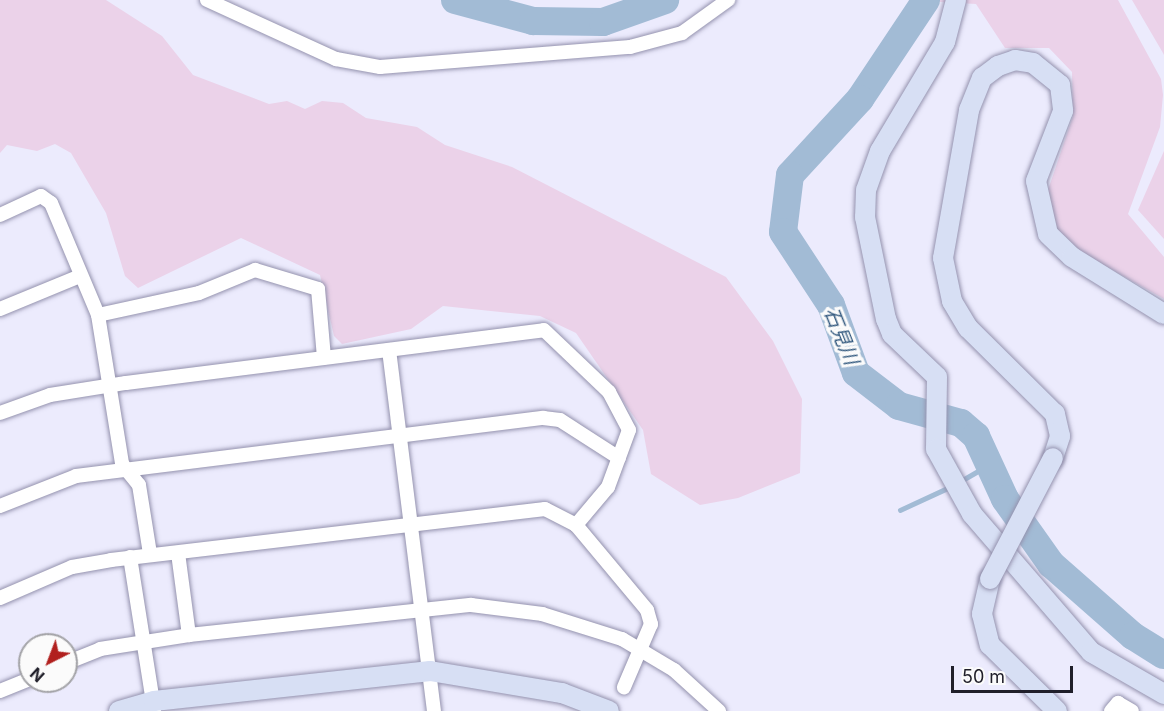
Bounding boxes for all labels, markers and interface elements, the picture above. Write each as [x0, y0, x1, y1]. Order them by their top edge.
water label: 石見川 [819, 304, 863, 368]
north arrow [18, 633, 78, 693]
scale bar [954, 654, 1076, 692]
text: N [26, 663, 49, 686]
text: 50 m [962, 666, 1005, 687]

